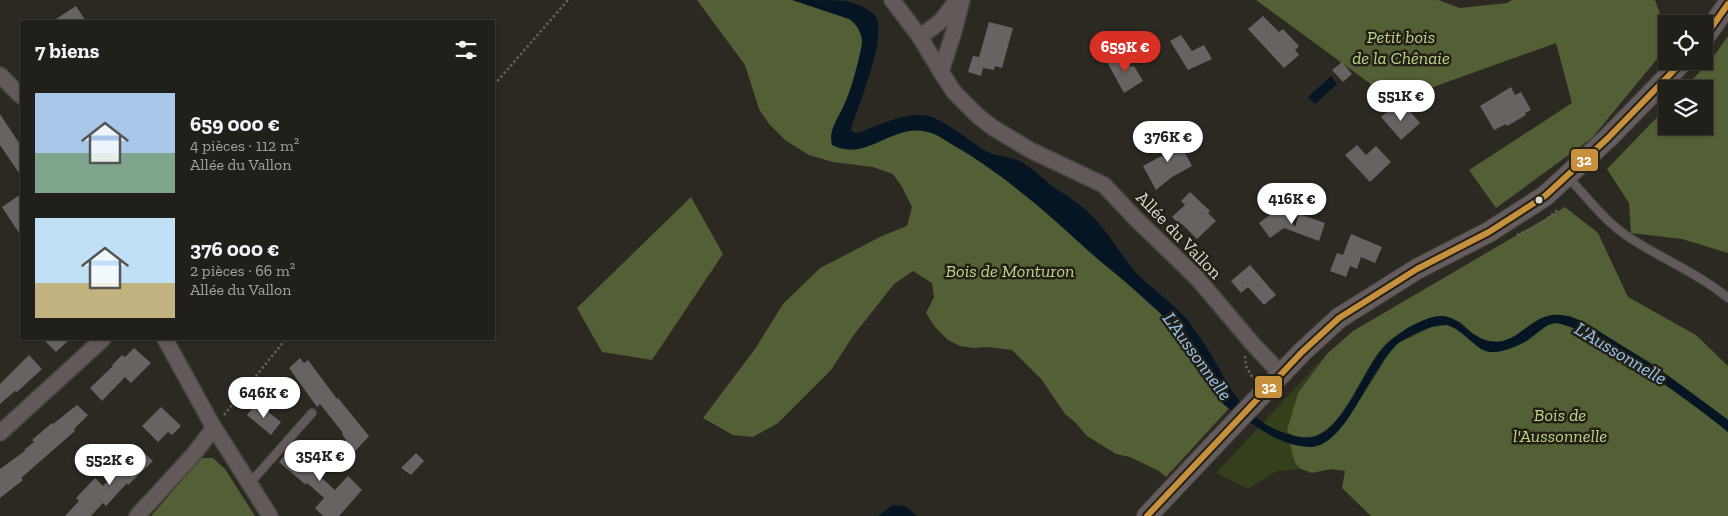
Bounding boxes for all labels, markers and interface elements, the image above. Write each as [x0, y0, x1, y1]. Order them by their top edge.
map controls [1658, 15, 1713, 135]
button: locate [1658, 15, 1713, 70]
park label: Petit bois de la Chênaie [1352, 26, 1450, 69]
pin: 659K € [1084, 30, 1166, 73]
icon: filters [452, 36, 480, 64]
text: 659K € [1101, 37, 1149, 56]
text: 7 biens [35, 38, 99, 63]
pin: 551K € [1360, 80, 1442, 122]
button: layers [1658, 80, 1713, 135]
text: 551K € [1378, 86, 1424, 105]
text: 659 000 € [190, 111, 280, 136]
icon: home [75, 113, 135, 173]
pin: 376K € [1127, 120, 1209, 163]
text: 376K € [1144, 127, 1192, 146]
text: 4 pièces · 112 m² [190, 136, 299, 155]
line badge: 32 [1570, 148, 1599, 172]
text: 32 [1577, 152, 1592, 169]
text: Allée du Vallon [190, 155, 291, 174]
pin: 416K € [1251, 182, 1333, 225]
street label: Allée du Vallon [1131, 186, 1227, 284]
text: 416K € [1268, 189, 1316, 208]
unlabelled marker [1534, 195, 1544, 205]
text: 376 000 € [190, 236, 279, 261]
icon: home [75, 238, 135, 298]
park label: Bois de Monturon [945, 260, 1075, 282]
text: 2 pièces · 66 m² [190, 261, 295, 280]
text: Allée du Vallon [190, 280, 291, 299]
water label: L'Aussonnelle [1158, 308, 1237, 405]
water label: L'Aussonnelle [1570, 317, 1671, 390]
line badge: 32 [1254, 375, 1283, 399]
pin: 646K € [223, 376, 305, 419]
text: 32 [1262, 379, 1277, 396]
text: 646K € [239, 383, 289, 402]
park label: Bois de l'Aussonnelle [1513, 404, 1607, 447]
pin: 354K € [279, 440, 361, 482]
pin: 552K € [69, 444, 151, 486]
text: 354K € [295, 446, 345, 465]
text: 552K € [86, 450, 134, 469]

